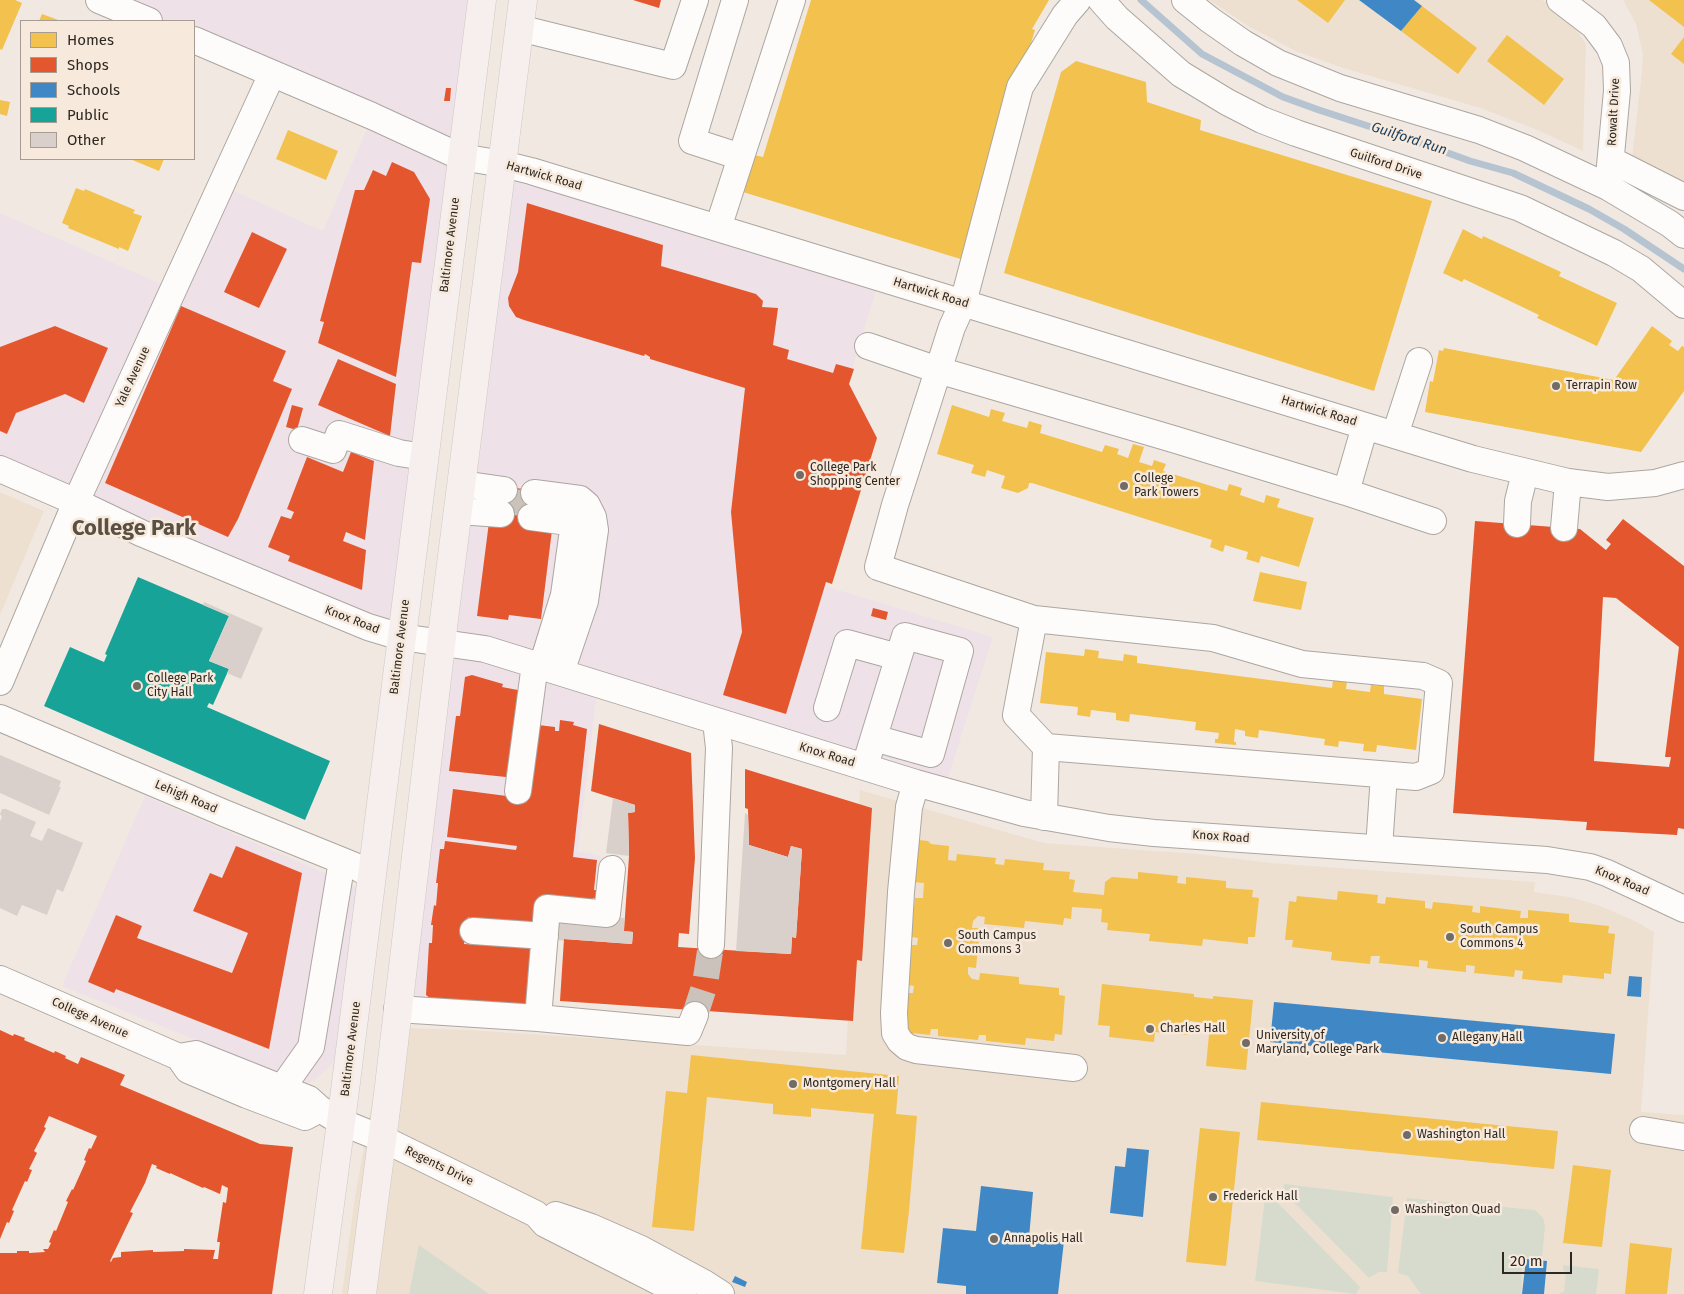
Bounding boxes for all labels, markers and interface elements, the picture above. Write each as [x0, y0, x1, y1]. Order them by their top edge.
legend [20, 20, 195, 160]
text: Homes [67, 31, 114, 49]
text: Shops [67, 56, 109, 74]
street label: Rowalt Drive [1605, 78, 1623, 146]
text: Schools [67, 81, 120, 99]
text: Public [67, 106, 109, 124]
water label: Guilford Run [1369, 119, 1449, 159]
text: Other [67, 131, 106, 149]
street label: Guilford Drive [1348, 146, 1424, 182]
street label: Hartwick Road [504, 158, 584, 194]
street label: Baltimore Avenue [437, 196, 463, 294]
street label: Hartwick Road [891, 275, 971, 311]
street label: Yale Avenue [113, 344, 153, 410]
place label: Terrapin Row [1566, 379, 1637, 393]
marker: Terrapin Row [1550, 380, 1562, 392]
street label: Hartwick Road [1279, 393, 1359, 429]
place label: College Park Shopping Center [810, 461, 900, 489]
marker: College Park Shopping Center [794, 469, 806, 481]
place label: College Park Towers [1134, 472, 1199, 500]
marker: College Park Towers [1118, 480, 1130, 492]
district label: College Park [72, 516, 196, 542]
street label: Baltimore Avenue [387, 598, 413, 696]
street label: Knox Road [322, 603, 382, 637]
place label: College Park City Hall [147, 672, 213, 700]
marker: College Park City Hall [131, 680, 143, 692]
street label: Knox Road [797, 740, 857, 770]
street label: Lehigh Road [152, 777, 220, 817]
street label: Knox Road [1192, 828, 1250, 846]
street label: Knox Road [1593, 863, 1651, 899]
place label: South Campus Commons 4 [1460, 923, 1538, 951]
place label: South Campus Commons 3 [958, 929, 1036, 957]
marker: South Campus Commons 4 [1444, 931, 1456, 943]
marker: South Campus Commons 3 [942, 937, 954, 949]
street label: College Avenue [49, 995, 131, 1041]
street label: Baltimore Avenue [338, 1000, 364, 1098]
place label: Charles Hall [1160, 1022, 1225, 1036]
marker: Charles Hall [1144, 1023, 1156, 1035]
place label: University of Maryland, College Park [1256, 1029, 1379, 1057]
place label: Allegany Hall [1452, 1031, 1523, 1045]
marker: Allegany Hall [1436, 1032, 1448, 1044]
marker: University of Maryland, College Park [1240, 1037, 1252, 1049]
place label: Montgomery Hall [803, 1077, 896, 1091]
marker: Montgomery Hall [787, 1078, 799, 1090]
place label: Washington Hall [1417, 1128, 1505, 1142]
marker: Washington Hall [1401, 1129, 1413, 1141]
street label: Regents Drive [402, 1143, 476, 1189]
place label: Frederick Hall [1223, 1190, 1298, 1204]
marker: Frederick Hall [1207, 1191, 1219, 1203]
place label: Washington Quad [1405, 1203, 1501, 1217]
marker: Washington Quad [1389, 1204, 1401, 1216]
place label: Annapolis Hall [1004, 1232, 1083, 1246]
marker: Annapolis Hall [988, 1233, 1000, 1245]
scale bar [1504, 1242, 1574, 1274]
text: 20 m [1510, 1252, 1543, 1270]

